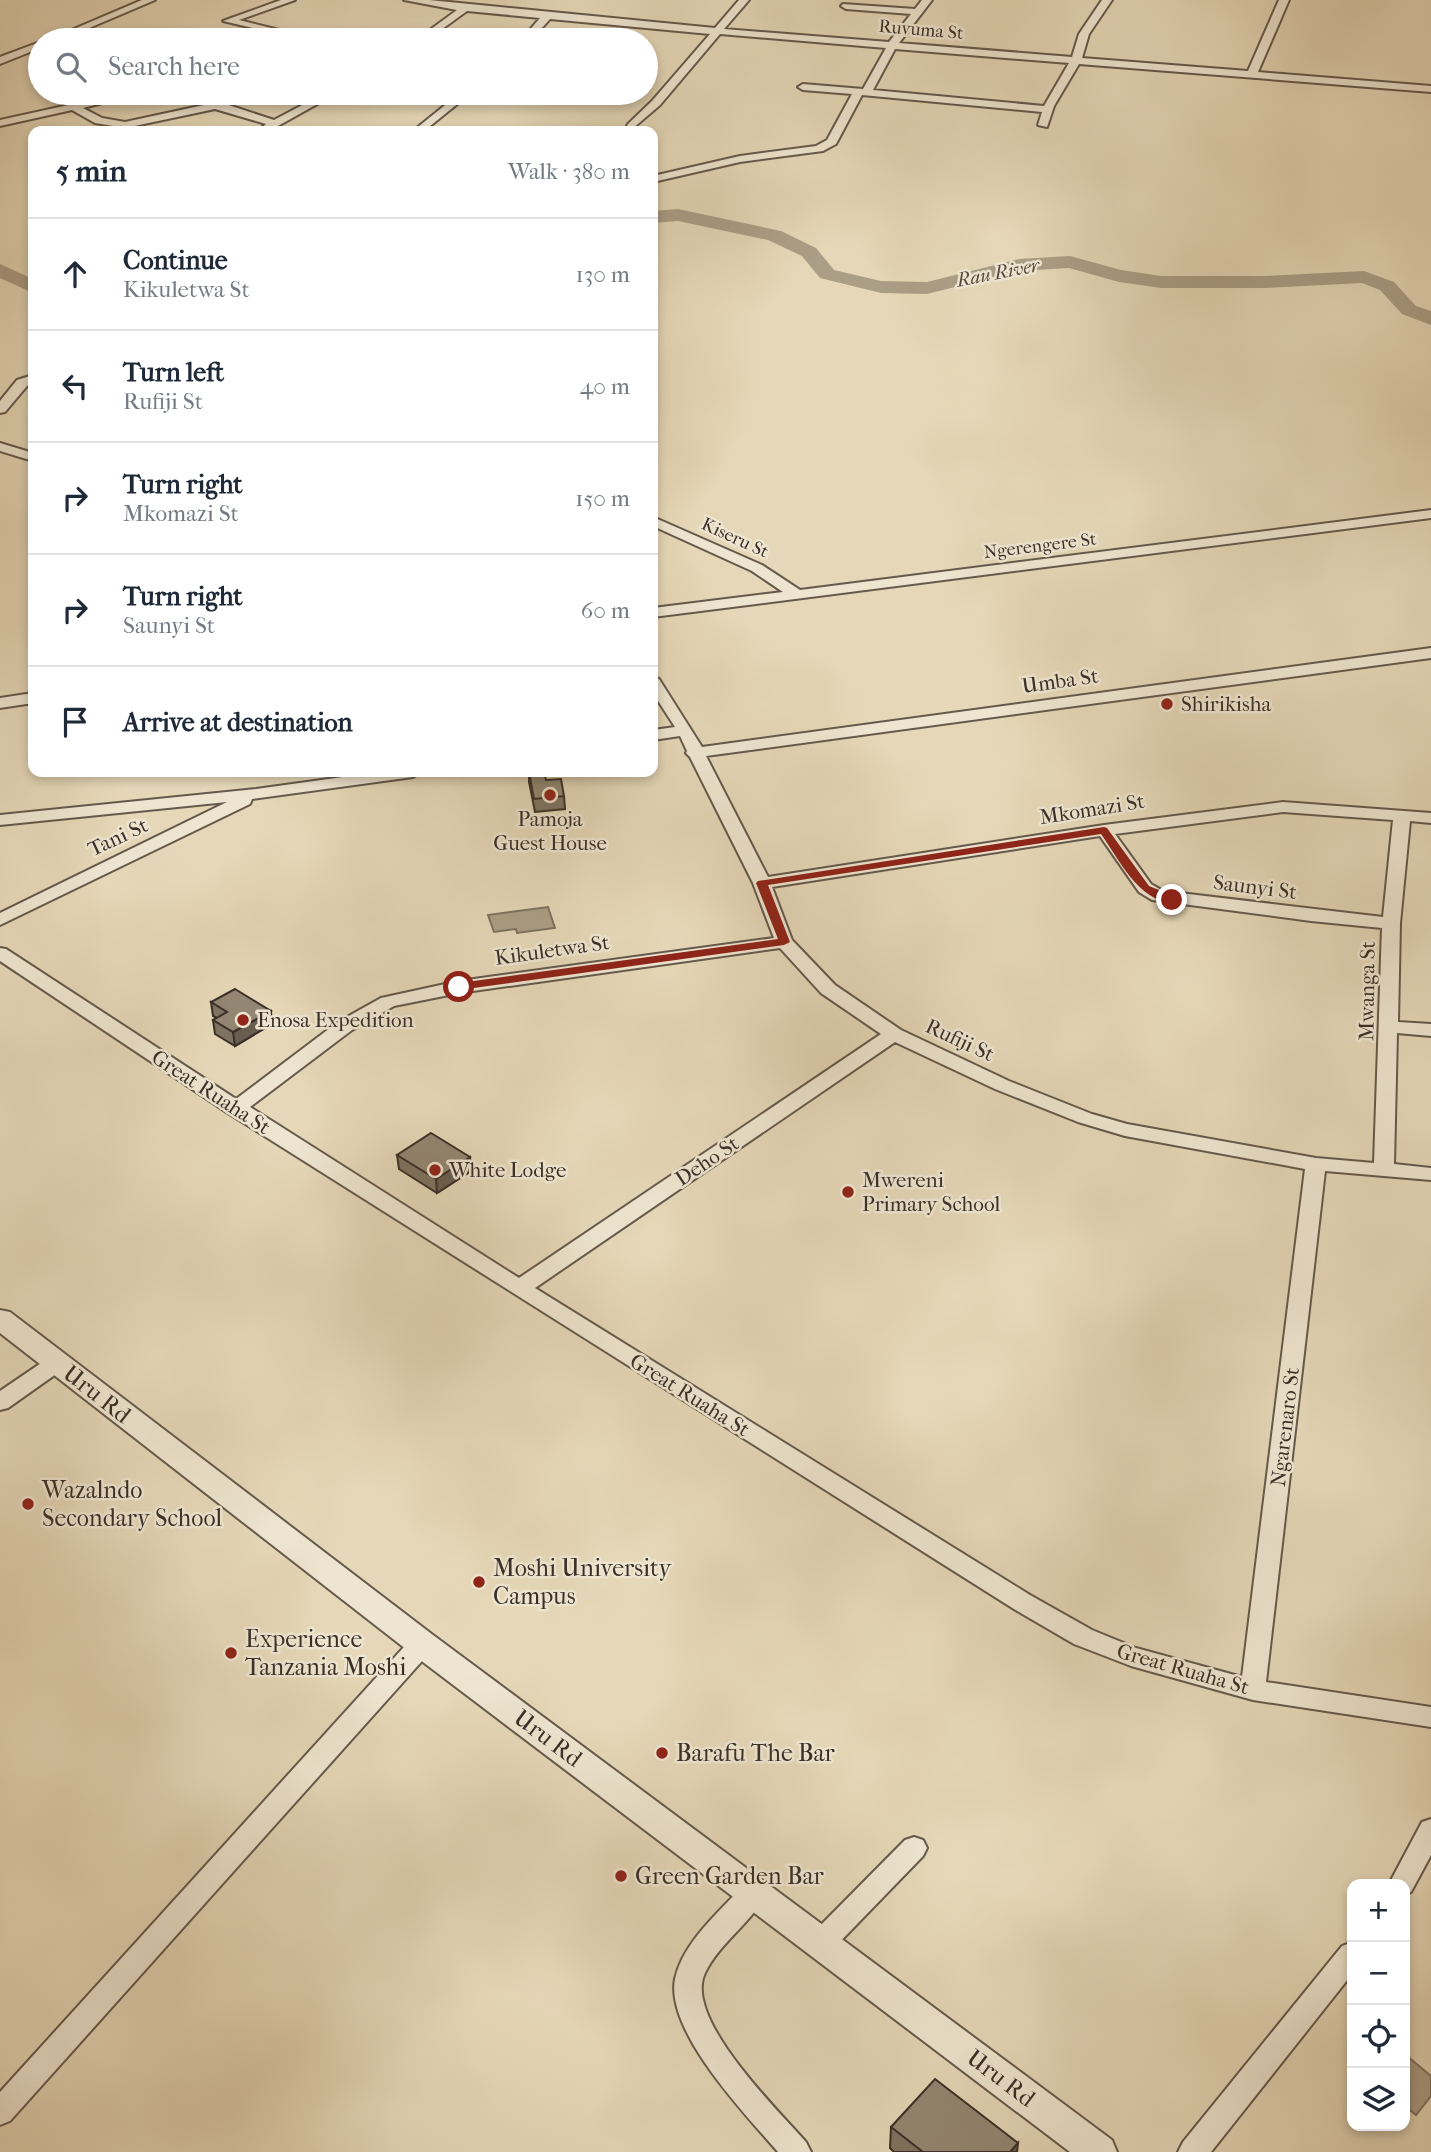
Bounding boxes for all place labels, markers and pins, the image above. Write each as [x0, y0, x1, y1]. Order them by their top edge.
place label: Shirikisha [1181, 692, 1271, 716]
marker: Shirikisha [1159, 696, 1175, 712]
marker: Pamoja Guest House [542, 787, 558, 803]
place label: Pamoja Guest House [493, 807, 607, 855]
place label: Enosa Expedition [257, 1008, 414, 1032]
marker: Enosa Expedition [235, 1012, 251, 1028]
place label: White Lodge [448, 1158, 566, 1182]
marker: White Lodge [427, 1162, 443, 1178]
place label: Mwereni Primary School [862, 1168, 1000, 1216]
marker: Mwereni Primary School [840, 1184, 856, 1200]
place label: Wazalndo Secondary School [41, 1476, 222, 1532]
marker: Wazalndo Secondary School [20, 1496, 36, 1512]
place label: Moshi University Campus [493, 1554, 673, 1610]
marker: Moshi University Campus [471, 1574, 487, 1590]
place label: Experience Tanzania Moshi [245, 1625, 406, 1681]
marker: Experience Tanzania Moshi [223, 1645, 239, 1661]
place label: Barafu The Bar [676, 1739, 836, 1767]
marker: Barafu The Bar [654, 1745, 670, 1761]
place label: Green Garden Bar [635, 1862, 825, 1890]
marker: Green Garden Bar [613, 1868, 629, 1884]

